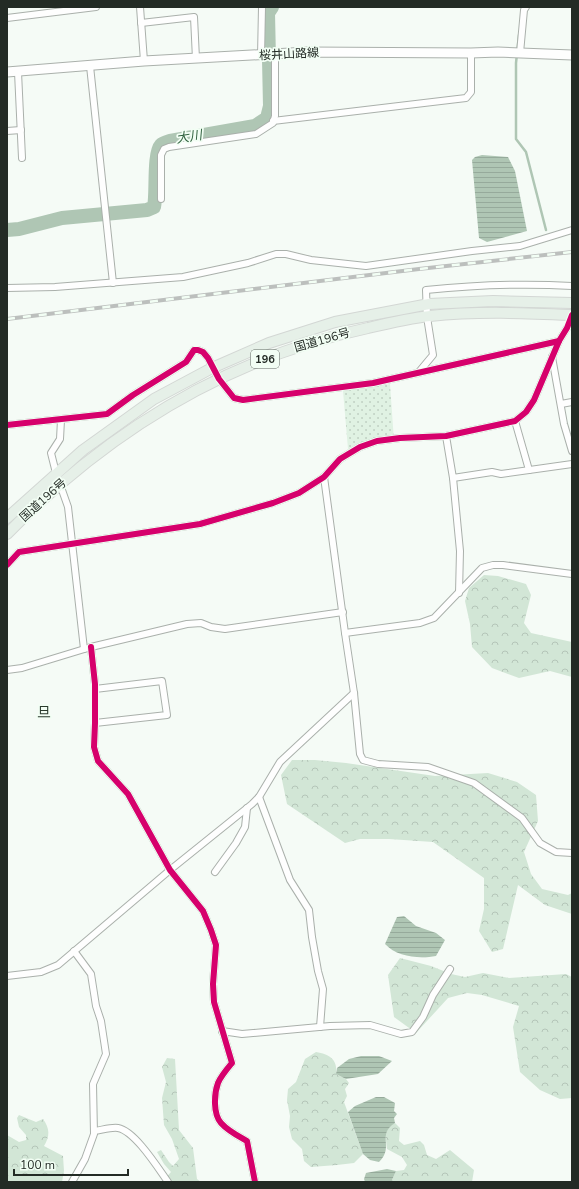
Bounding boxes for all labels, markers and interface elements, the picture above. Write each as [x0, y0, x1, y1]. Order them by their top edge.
street label: 桜井山路線 [259, 44, 319, 64]
water label: 大川 [175, 126, 205, 148]
street label: 国道196号 [292, 324, 352, 356]
road number: 196 [251, 350, 279, 368]
street label: 国道196号 [16, 475, 70, 525]
district label: 旦 [37, 703, 51, 722]
scale bar [14, 1151, 128, 1177]
text: 100 m [20, 1157, 55, 1173]

